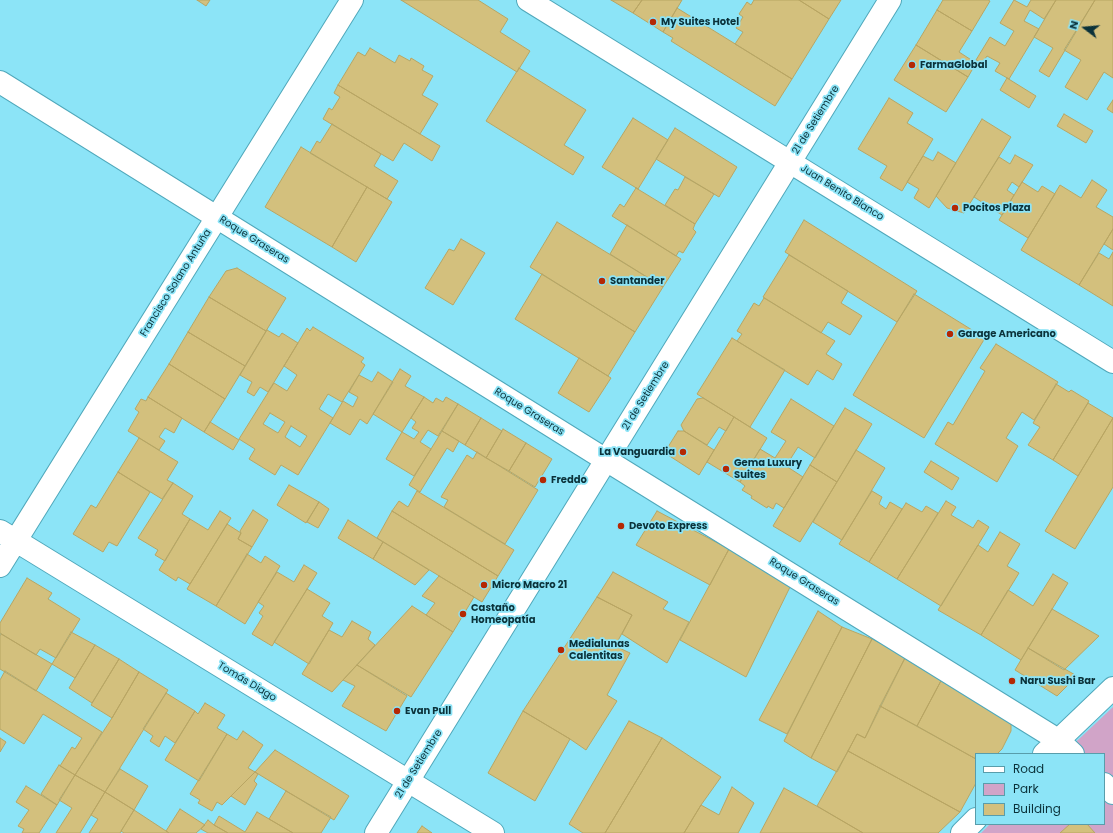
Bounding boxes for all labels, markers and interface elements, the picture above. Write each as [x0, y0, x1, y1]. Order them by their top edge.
north arrow [1065, 8, 1105, 48]
place label: My Suites Hotel [661, 16, 739, 28]
marker: My Suites Hotel [648, 17, 658, 27]
text: N [1065, 19, 1082, 31]
place label: FarmaGlobal [920, 59, 987, 71]
marker: FarmaGlobal [907, 60, 917, 70]
street label: 21 de Setiembre [790, 83, 842, 157]
street label: Juan Benito Blanco [798, 163, 886, 223]
place label: Pocitos Plaza [963, 202, 1030, 214]
marker: Pocitos Plaza [950, 203, 960, 213]
street label: Roque Graseras [217, 214, 291, 266]
street label: Francisco Solano Antuña [138, 227, 214, 339]
place label: Santander [610, 275, 664, 287]
marker: Santander [597, 276, 607, 286]
place label: Garage Americano [958, 328, 1056, 340]
marker: Garage Americano [945, 329, 955, 339]
street label: 21 de Setiembre [620, 359, 672, 433]
street label: Roque Graseras [492, 386, 566, 438]
place label: La Vanguardia [599, 446, 675, 458]
marker: La Vanguardia [678, 447, 688, 457]
place label: Gema Luxury Suites [734, 457, 802, 480]
marker: Gema Luxury Suites [721, 464, 731, 474]
place label: Freddo [551, 474, 587, 486]
marker: Freddo [538, 475, 548, 485]
place label: Devoto Express [629, 520, 707, 532]
marker: Devoto Express [616, 521, 626, 531]
street label: Roque Graseras [767, 556, 841, 608]
place label: Micro Macro 21 [492, 579, 567, 591]
marker: Micro Macro 21 [479, 580, 489, 590]
place label: Castaño Homeopatía [471, 602, 535, 626]
marker: Castaño Homeopatía [458, 609, 468, 619]
place label: Medialunas Calentitas [569, 638, 630, 662]
marker: Medialunas Calentitas [556, 645, 566, 655]
street label: Tomás Diago [216, 660, 278, 704]
place label: Naru Sushi Bar [1020, 675, 1095, 687]
marker: Naru Sushi Bar [1007, 676, 1017, 686]
place label: Evan Pull [405, 705, 451, 717]
marker: Evan Pull [392, 706, 402, 716]
street label: 21 de Setiembre [393, 727, 445, 801]
legend [975, 753, 1105, 825]
text: Road [1013, 760, 1044, 777]
text: Park [1013, 780, 1039, 797]
text: Building [1013, 800, 1061, 817]

